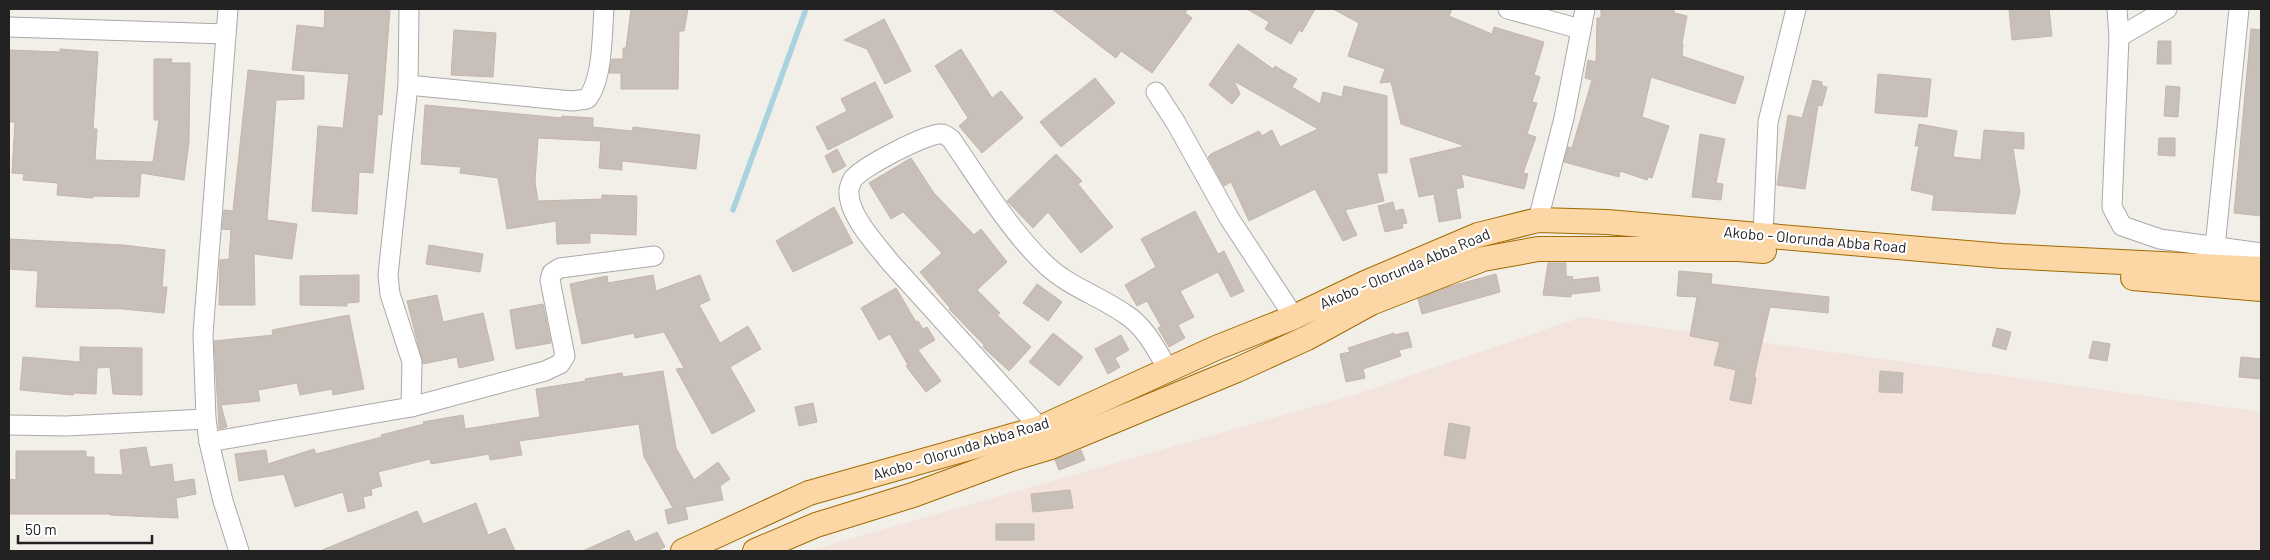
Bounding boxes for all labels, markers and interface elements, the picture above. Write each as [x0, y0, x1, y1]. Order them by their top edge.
street label: Akobo - Olorunda Abba Road [1723, 222, 1907, 256]
street label: Akobo - Olorunda Abba Road [1317, 224, 1492, 312]
street label: Akobo - Olorunda Abba Road [870, 413, 1051, 483]
scale bar [18, 512, 151, 544]
text: 50 m [25, 520, 57, 538]

